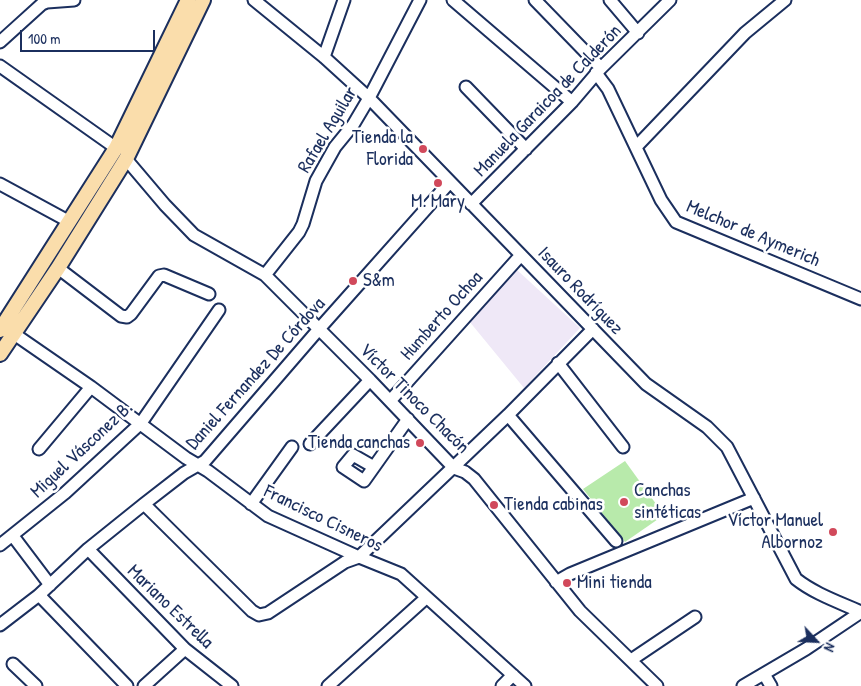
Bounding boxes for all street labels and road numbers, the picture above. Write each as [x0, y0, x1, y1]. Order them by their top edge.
street label: Manuela Garaicoa de Calderón [469, 20, 627, 182]
street label: Rafael Aguilar [293, 83, 363, 177]
street label: Melchor de Aymerich [683, 196, 823, 272]
street label: Isauro Rodríguez [532, 242, 628, 340]
street label: Humberto Ochoa [396, 267, 488, 365]
street label: Daniel Fernandez De Córdova [182, 293, 330, 455]
street label: Víctor Tinoco Chacón [354, 339, 474, 459]
street label: Miguel Vásconez B. [26, 397, 138, 503]
street label: Francisco Cisneros [260, 480, 386, 558]
street label: Mariano Estrella [122, 560, 218, 654]

